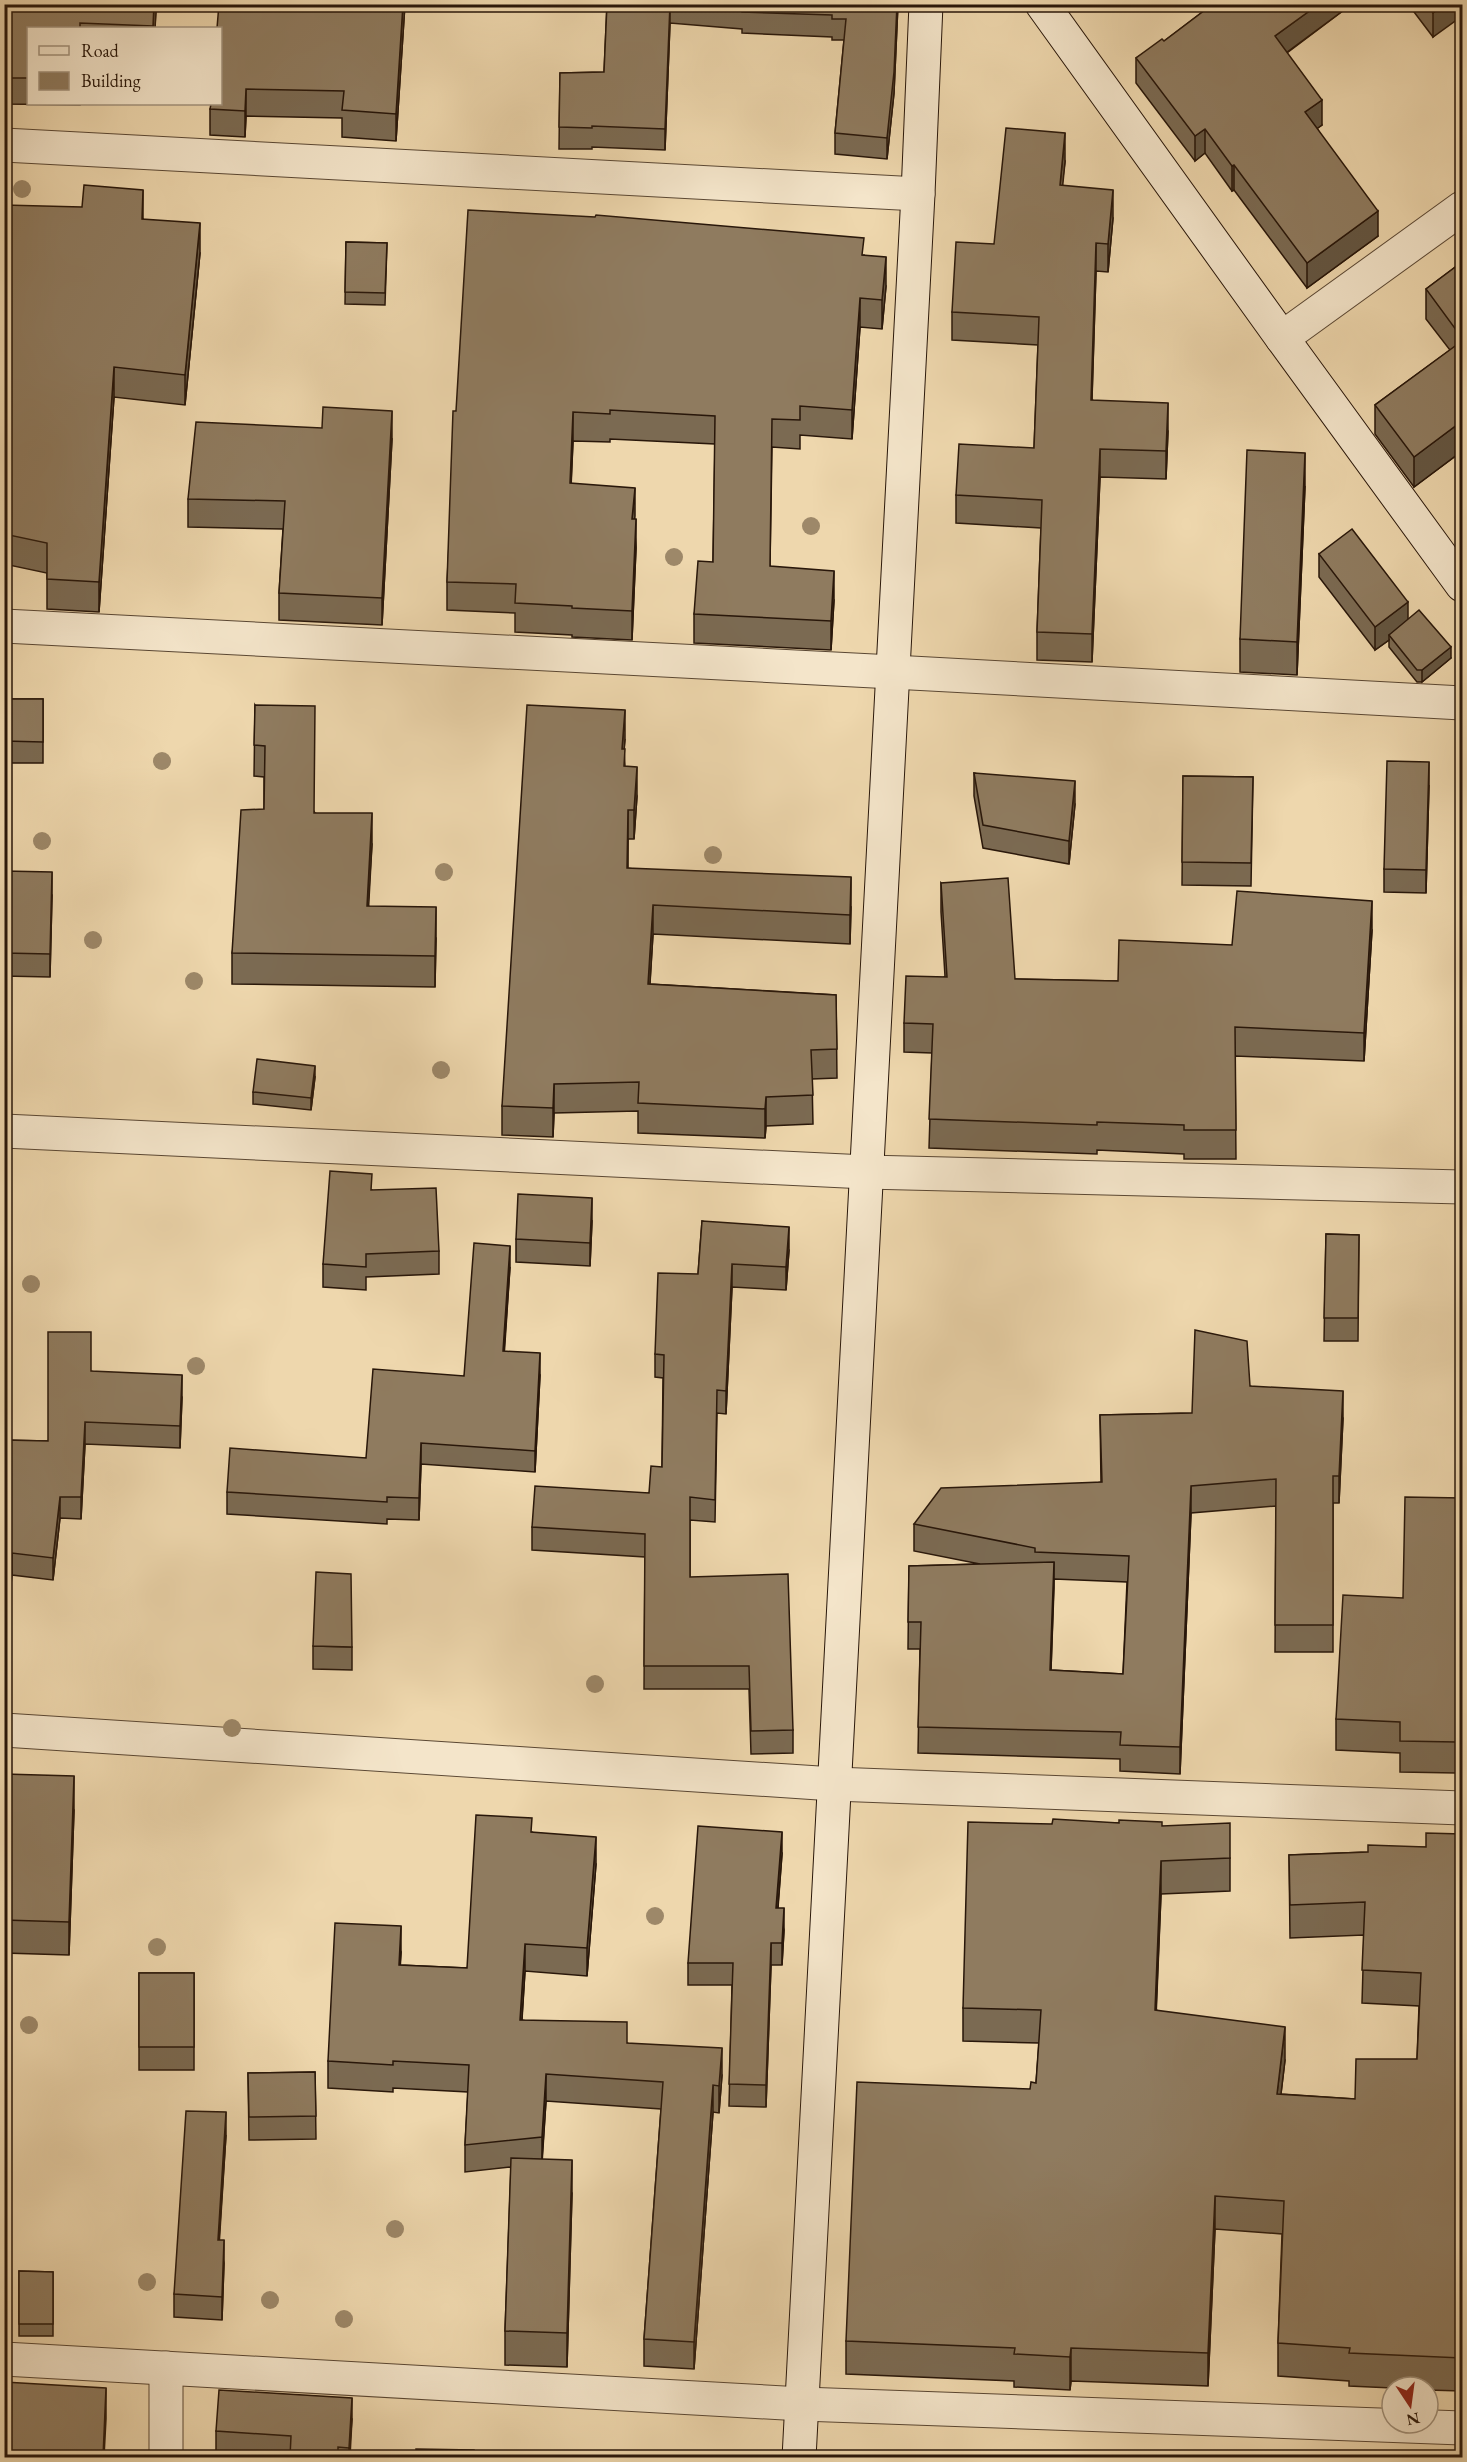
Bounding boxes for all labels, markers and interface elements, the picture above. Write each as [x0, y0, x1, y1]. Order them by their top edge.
legend [27, 27, 222, 105]
text: Road [81, 39, 120, 62]
text: Building [81, 69, 141, 92]
north arrow [1380, 2375, 1440, 2435]
text: N [1405, 2407, 1422, 2431]

